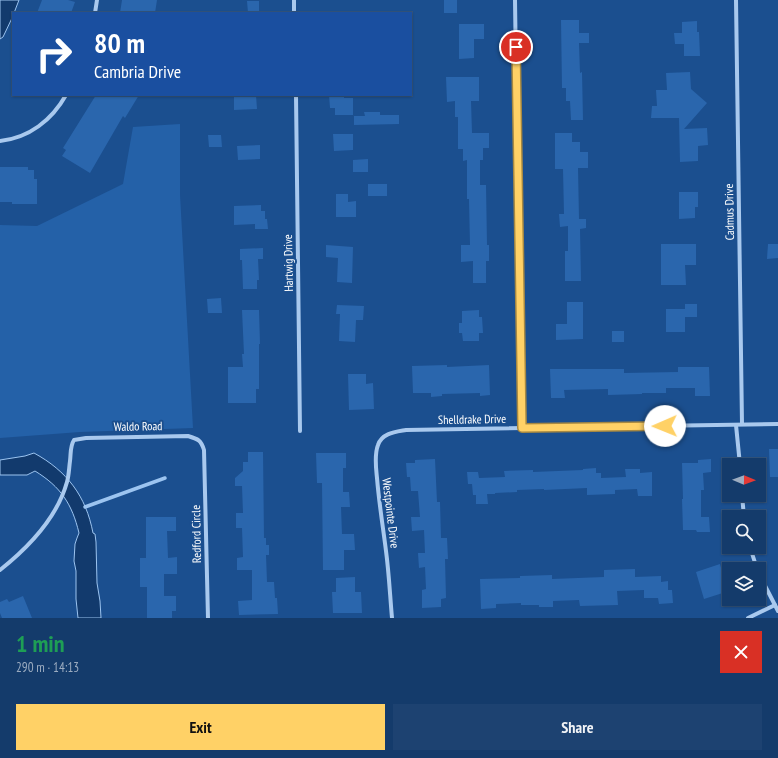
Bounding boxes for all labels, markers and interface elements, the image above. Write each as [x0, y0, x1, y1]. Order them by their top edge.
text: 80 m [94, 24, 145, 61]
icon: right [28, 28, 80, 80]
pin [499, 30, 533, 64]
icon: arrive [505, 36, 527, 58]
text: Cambria Drive [94, 60, 181, 83]
street label: Cadmus Drive [721, 183, 737, 241]
street label: Hartwig Drive [280, 234, 296, 292]
position arrow [644, 405, 686, 447]
street label: Shelldrake Drive [438, 411, 506, 427]
street label: Waldo Road [114, 418, 162, 434]
north arrow [722, 458, 766, 502]
map controls [722, 458, 766, 606]
street label: Westpointe Drive [379, 477, 403, 549]
street label: Redford Circle [188, 505, 204, 563]
button: search [722, 510, 766, 554]
button: layers [722, 562, 766, 606]
text: 1 min [16, 628, 64, 659]
button: close [720, 631, 762, 673]
text: 290 m · 14:13 [16, 659, 79, 676]
button: Exit [16, 704, 385, 750]
button: Share [393, 704, 762, 750]

